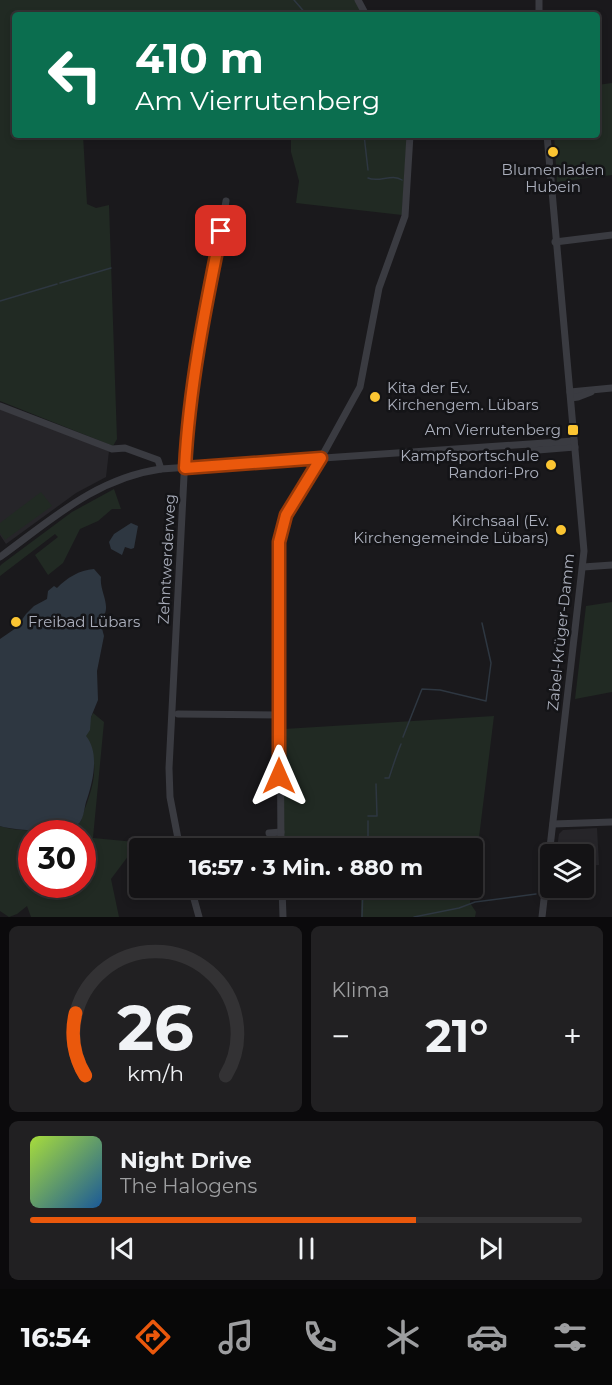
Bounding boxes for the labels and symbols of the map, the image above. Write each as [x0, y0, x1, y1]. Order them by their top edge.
marker: Blumenladen Hubein [546, 145, 560, 159]
place label: Blumenladen Hubein [502, 160, 604, 196]
pin [195, 205, 246, 256]
place label: Kita der Ev. Kirchengem. Lübars [387, 378, 539, 414]
marker: Kita der Ev. Kirchengem. Lübars [368, 390, 382, 404]
place label: Am Vierrutenberg [425, 420, 561, 439]
marker: Am Vierrutenberg [566, 423, 580, 437]
place label: Kampfsportschule Randori-Pro [400, 446, 539, 482]
marker: Kampfsportschule Randori-Pro [544, 458, 558, 472]
street label: Zehntwerderweg [154, 493, 179, 625]
place label: Kirchsaal (Ev. Kirchengemeinde Lübars) [353, 511, 549, 547]
marker: Kirchsaal (Ev. Kirchengemeinde Lübars) [554, 523, 568, 537]
street label: Zabel-Krüger-Damm [543, 552, 578, 712]
place label: Freibad Lübars [28, 612, 140, 631]
marker: Freibad Lübars [9, 615, 23, 629]
position arrow [247, 744, 311, 808]
speed limit sign: 30 [18, 820, 96, 898]

